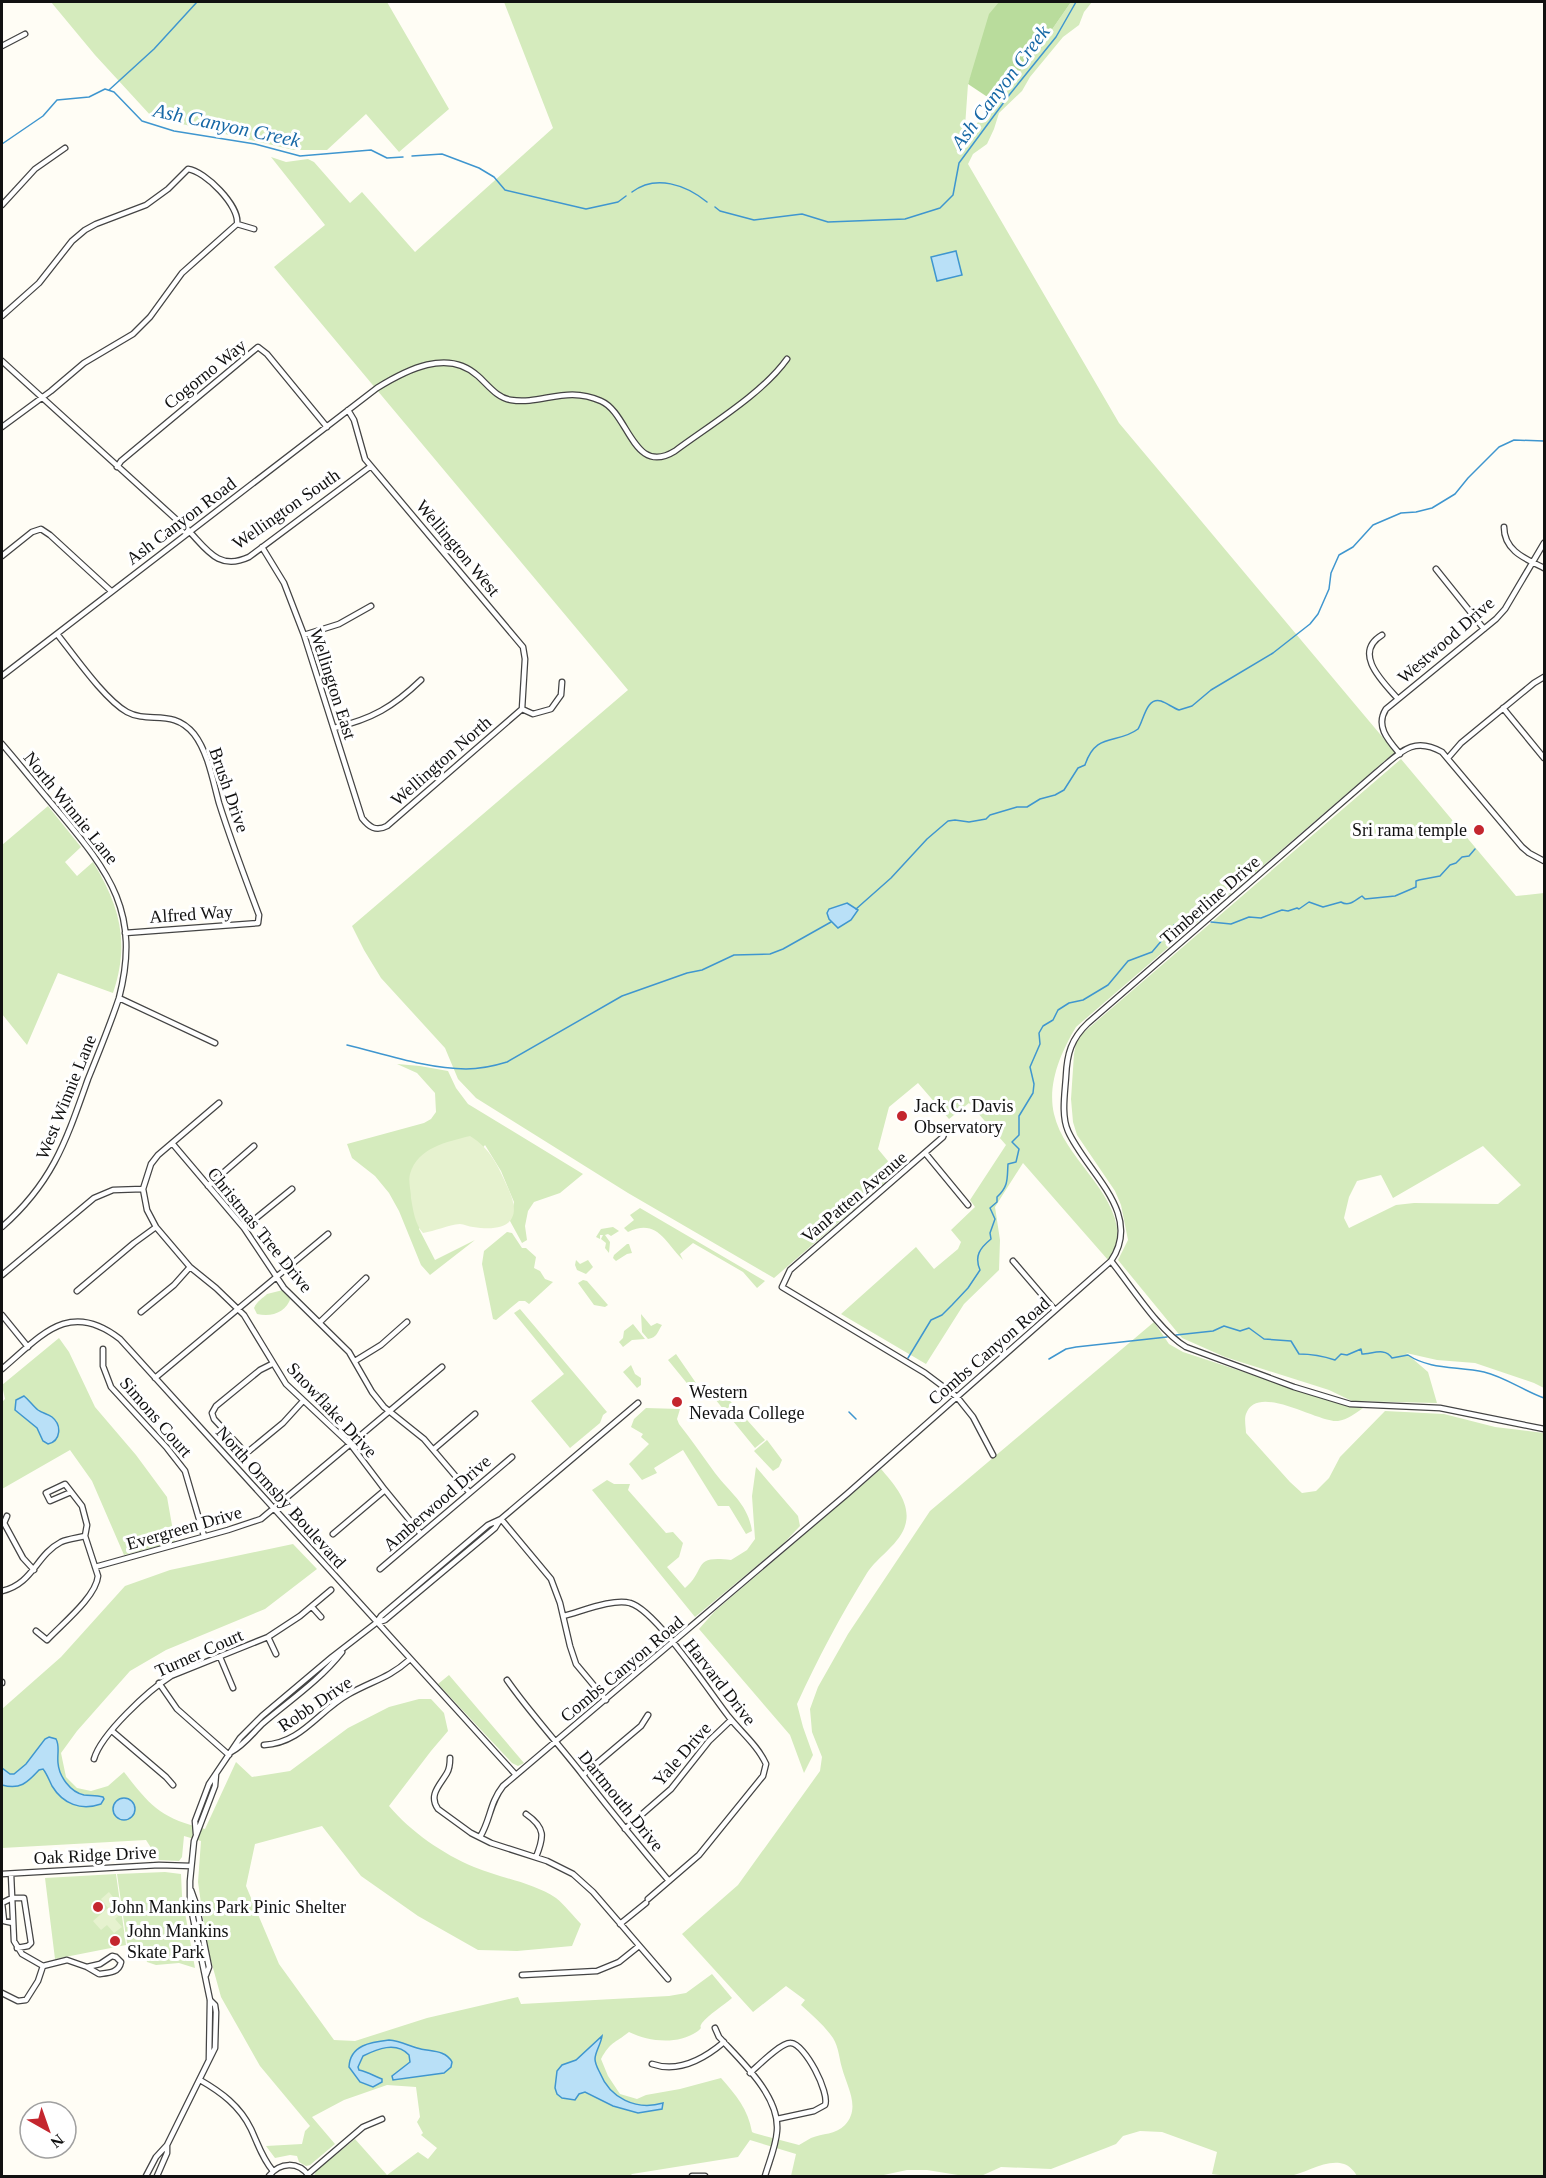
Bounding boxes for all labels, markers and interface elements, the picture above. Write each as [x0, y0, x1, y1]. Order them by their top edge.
water label: Ash Canyon Creek [945, 20, 1055, 155]
water label: Ash Canyon Creek [150, 98, 303, 152]
street label: Cogorno Way [160, 335, 250, 413]
street label: Wellington South [229, 465, 343, 553]
street label: Ash Canyon Road [122, 473, 240, 569]
street label: Wellington West [412, 496, 504, 600]
street label: Westwood Drive [1394, 593, 1498, 687]
street label: Wellington East [306, 626, 360, 742]
street label: Wellington North [387, 712, 495, 810]
street label: Brush Drive [205, 745, 253, 835]
street label: North Winnie Lane [20, 748, 122, 868]
place label: Sri rama temple [1352, 820, 1467, 840]
marker: Sri rama temple [1472, 823, 1486, 837]
street label: Timberline Drive [1156, 852, 1264, 948]
street label: Alfred Way [149, 901, 233, 927]
street label: West Winnie Lane [32, 1032, 100, 1162]
place label: Jack C. Davis Observatory [914, 1096, 1013, 1137]
marker: Jack C. Davis Observatory [895, 1109, 909, 1123]
street label: VanPatten Avenue [797, 1147, 911, 1247]
street label: Christmas Tree Drive [203, 1163, 317, 1297]
street label: Combs Canyon Road [924, 1293, 1054, 1409]
street label: Snowflake Drive [283, 1358, 381, 1462]
street label: Simons Court [116, 1373, 196, 1461]
place label: Western Nevada College [689, 1382, 804, 1423]
marker: Western Nevada College [670, 1395, 684, 1409]
street label: North Ormsby Boulevard [212, 1422, 350, 1572]
street label: Amberwood Drive [379, 1451, 495, 1555]
street label: Evergreen Drive [124, 1502, 244, 1554]
street label: Combs Canyon Road [557, 1612, 687, 1726]
street label: Turner Court [152, 1625, 246, 1681]
street label: Harvard Drive [680, 1635, 760, 1729]
street label: Robb Drive [274, 1672, 356, 1736]
street label: Yale Drive [649, 1718, 715, 1790]
street label: Dartmouth Drive [574, 1747, 668, 1855]
street label: Oak Ridge Drive [33, 1842, 157, 1868]
place label: John Mankins Park Pinic Shelter [110, 1897, 346, 1917]
marker: John Mankins Park Pinic Shelter [91, 1900, 105, 1914]
place label: John Mankins Skate Park [127, 1921, 229, 1962]
marker: John Mankins Skate Park [108, 1934, 122, 1948]
north arrow [18, 2100, 78, 2160]
text: N [47, 2131, 67, 2152]

